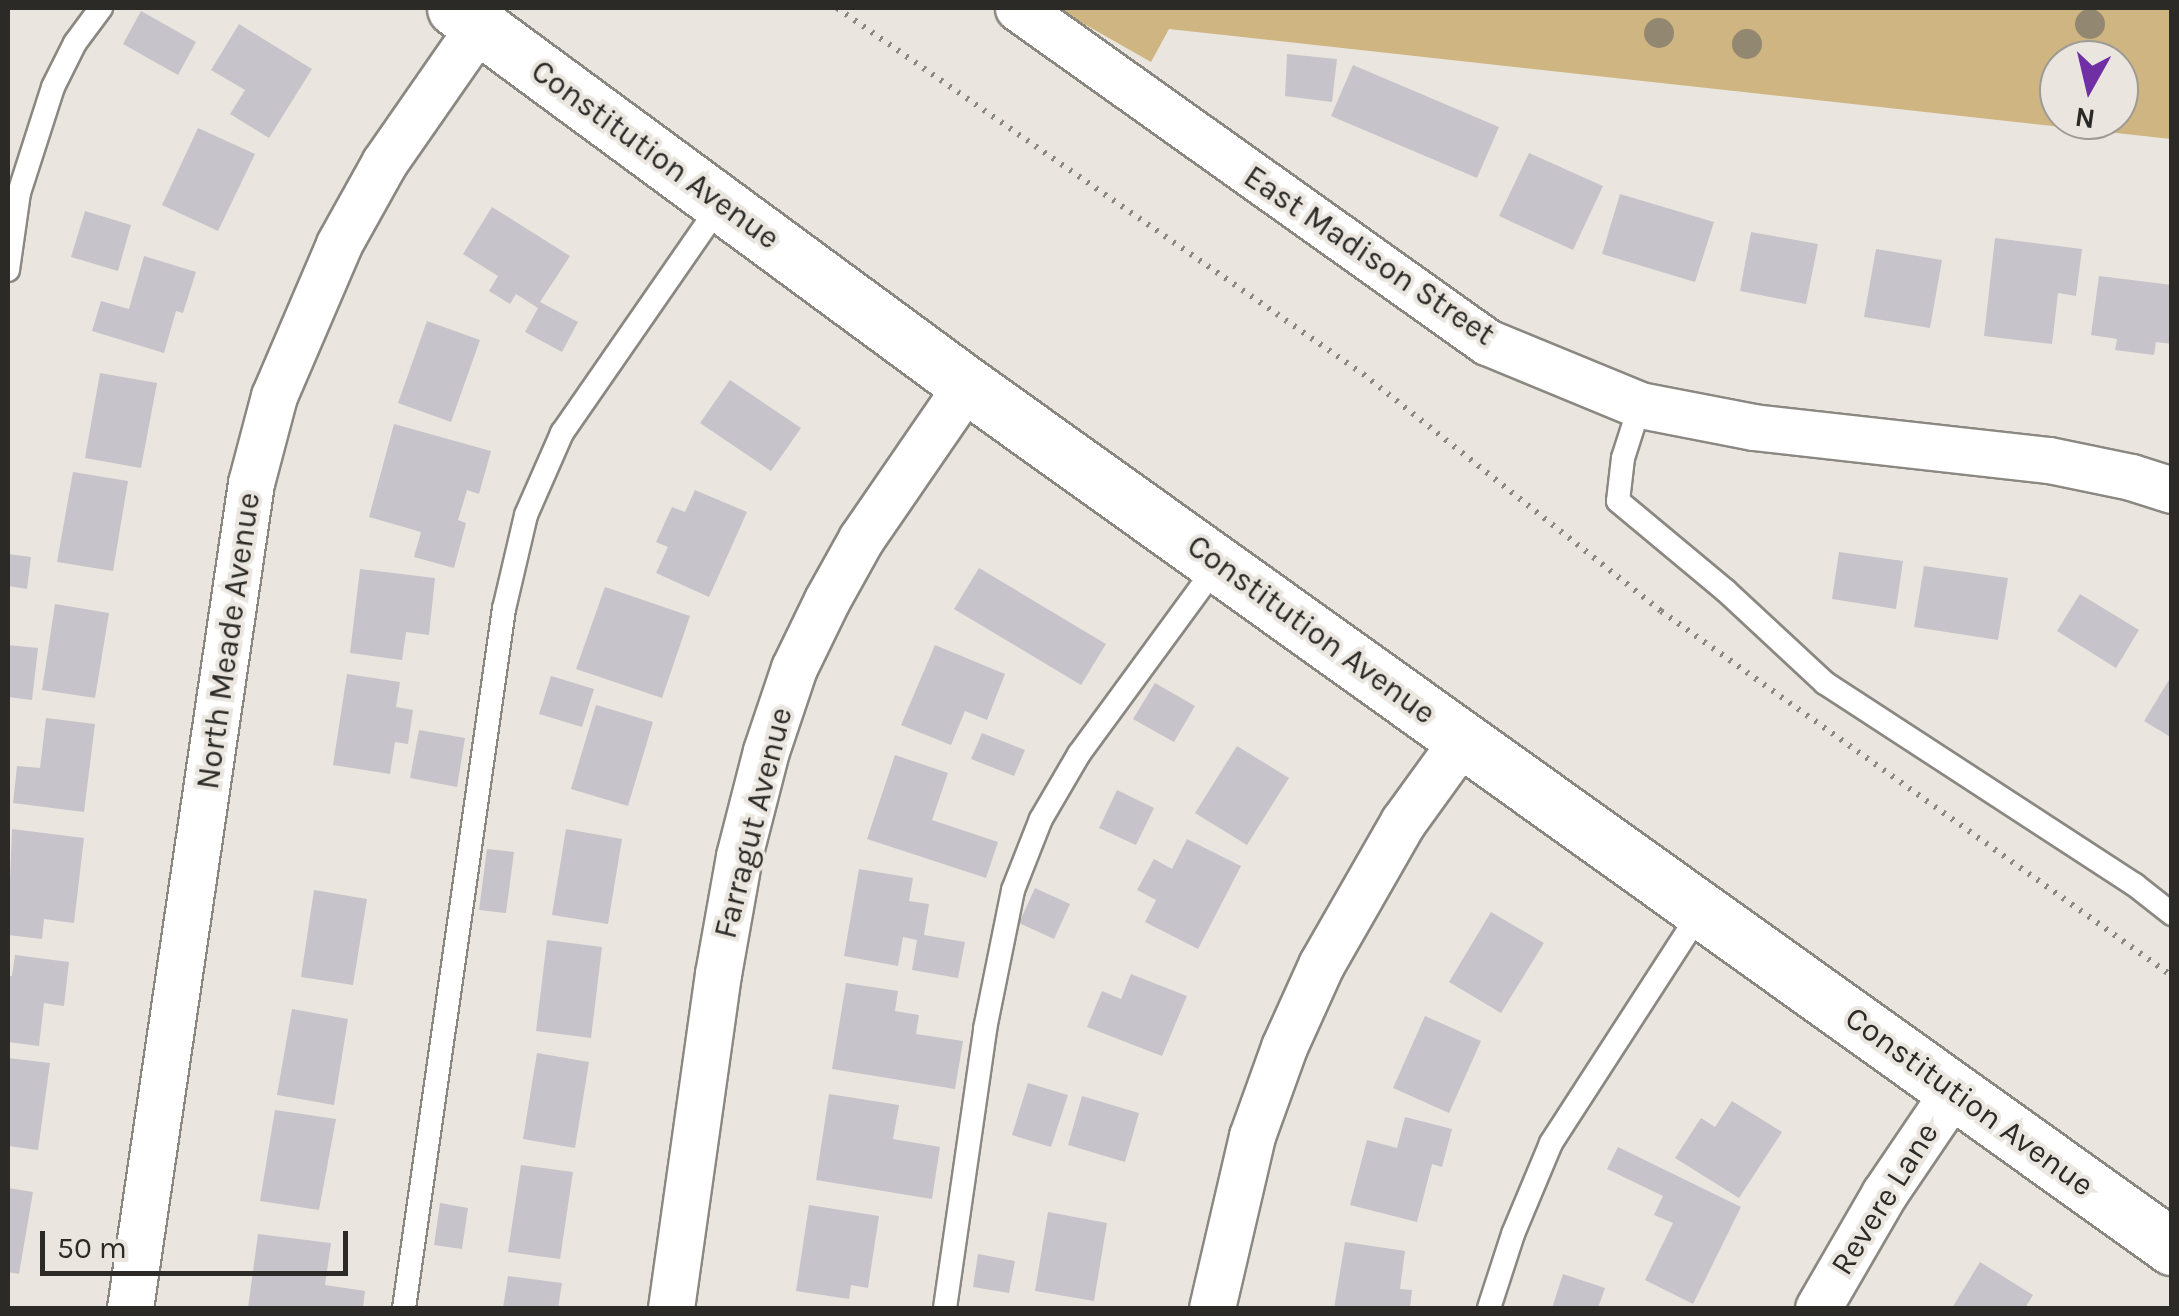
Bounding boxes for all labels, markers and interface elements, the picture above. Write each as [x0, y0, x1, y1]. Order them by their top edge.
north arrow [2039, 40, 2139, 140]
street label: Constitution Avenue [523, 52, 787, 258]
text: N [2073, 100, 2097, 136]
street label: East Madison Street [1236, 158, 1502, 354]
street label: North Meade Avenue [189, 490, 269, 792]
street label: Constitution Avenue [1179, 527, 1443, 733]
street label: Farragut Avenue [707, 703, 801, 943]
street label: Constitution Avenue [1837, 999, 2101, 1205]
street label: Revere Lane [1823, 1116, 1947, 1282]
scale bar [45, 1211, 352, 1273]
text: 50 m [57, 1230, 127, 1266]

